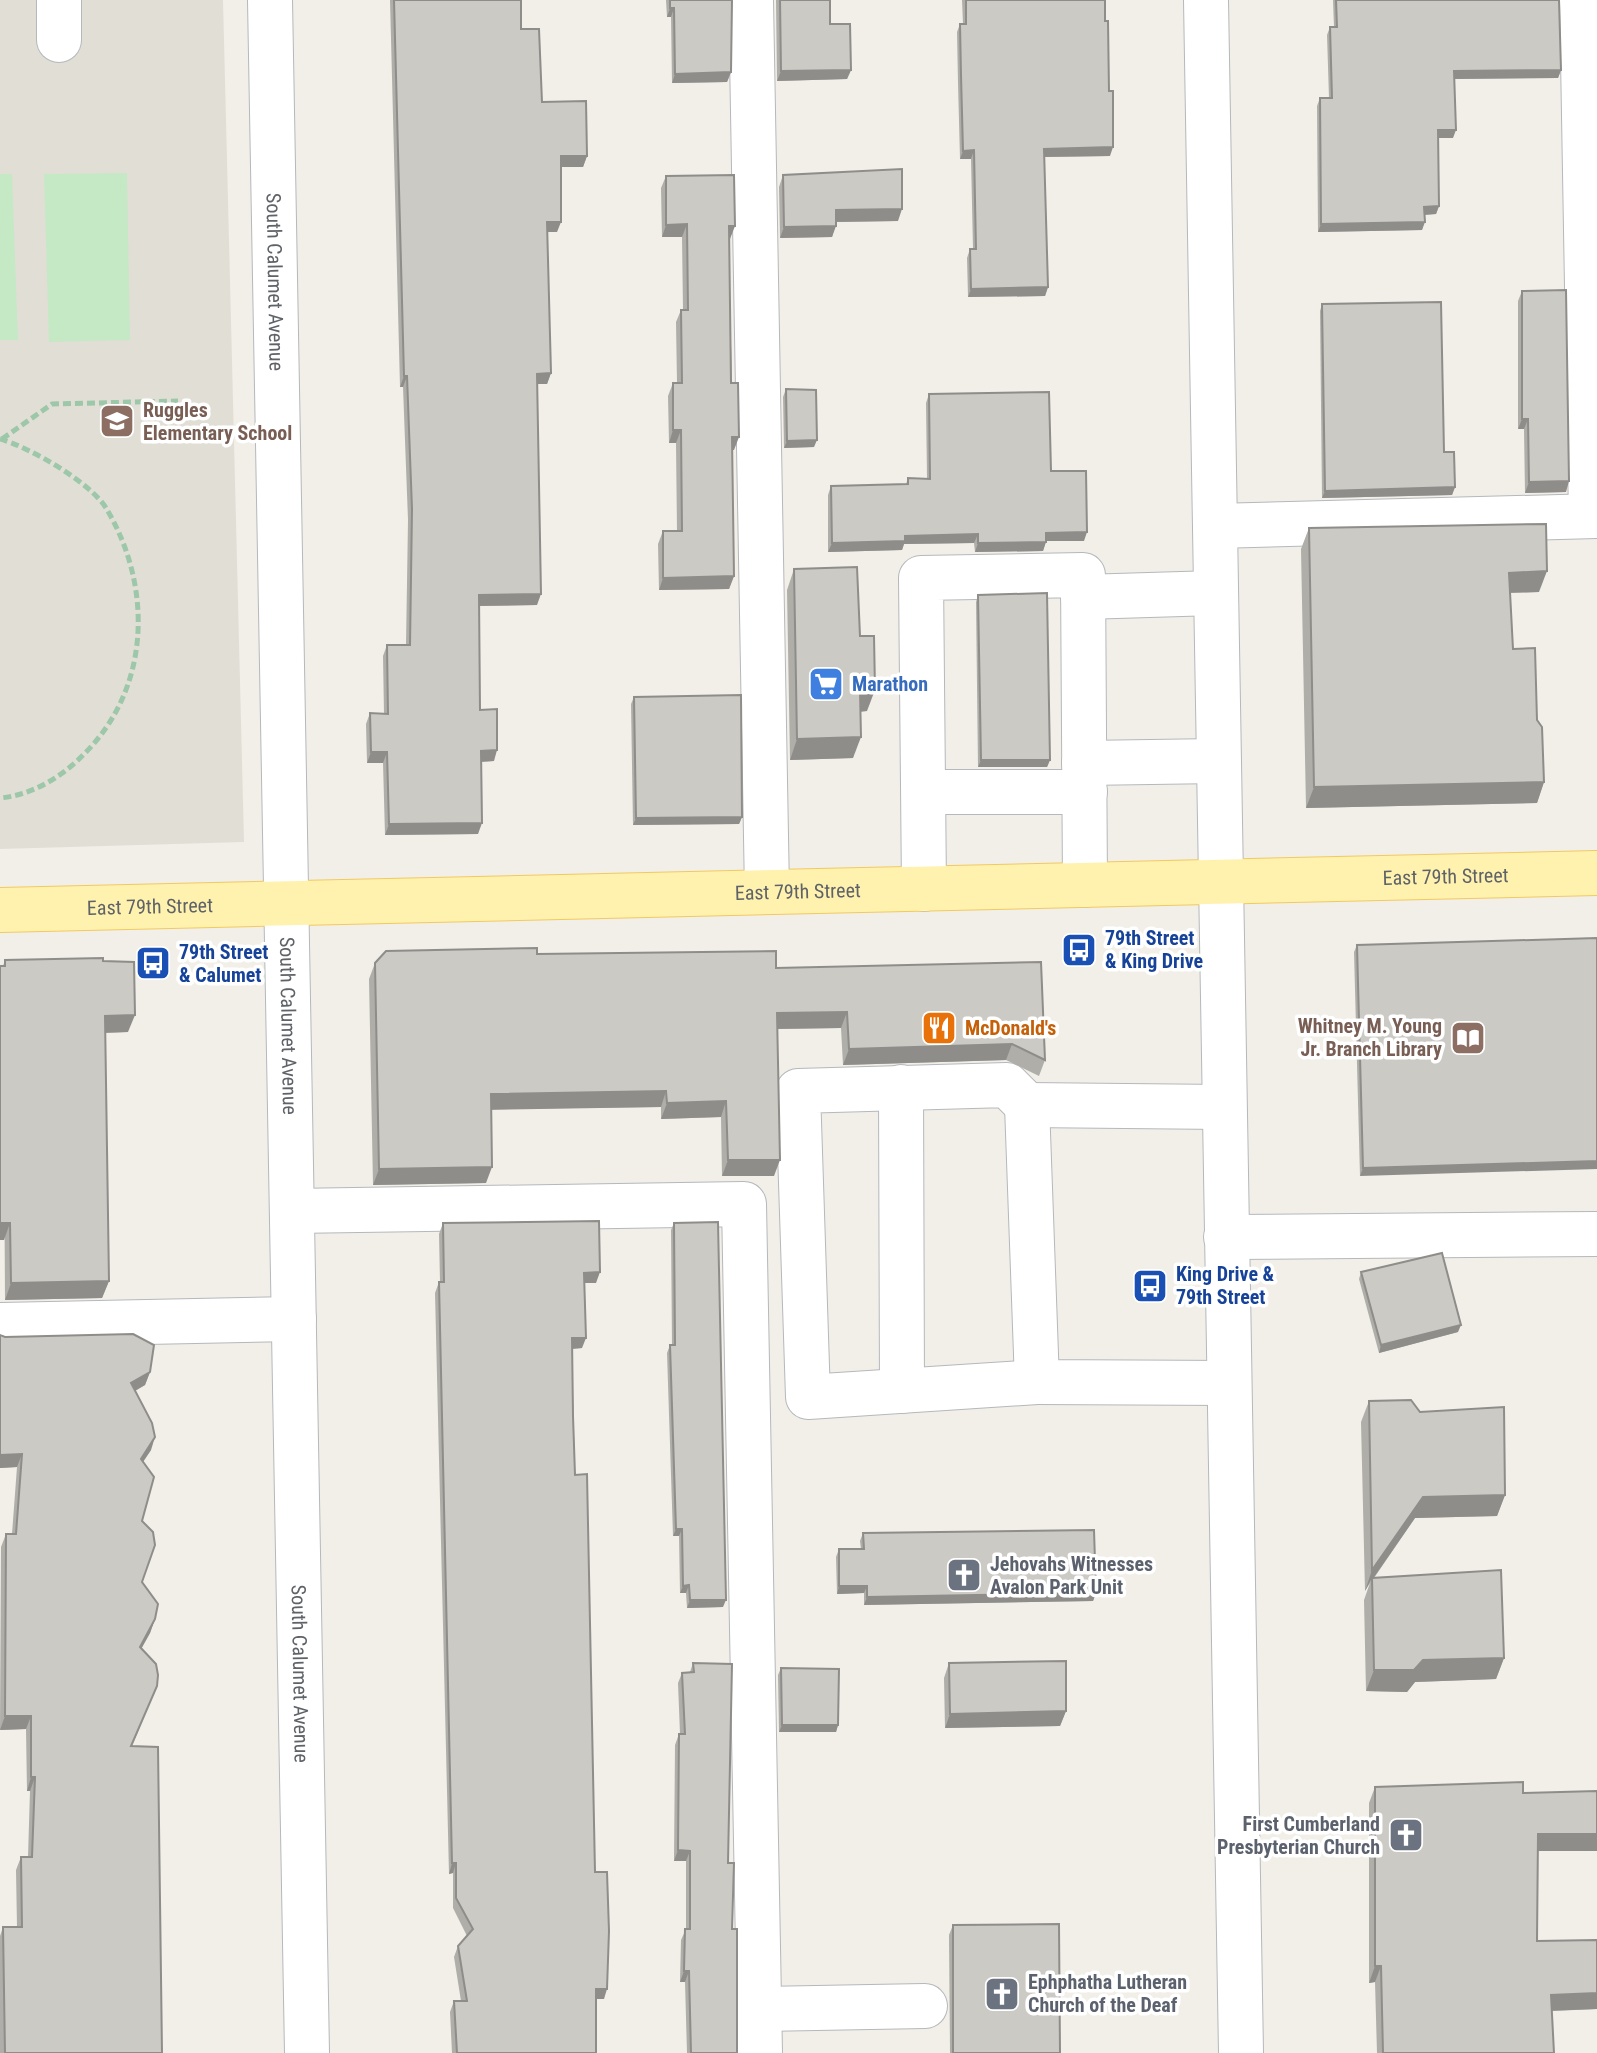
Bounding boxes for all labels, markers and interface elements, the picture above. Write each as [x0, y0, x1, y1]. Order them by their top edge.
street label: South Calumet Avenue [261, 193, 289, 371]
place label: Ruggles Elementary School [143, 398, 292, 445]
school or university icon: Ruggles Elementary School [98, 402, 136, 440]
supermarket icon: Marathon [807, 665, 845, 703]
place label: Marathon [852, 672, 928, 696]
street label: East 79th Street [1382, 863, 1509, 890]
street label: East 79th Street [735, 878, 861, 905]
street label: East 79th Street [87, 893, 213, 920]
place label: 79th Street & King Drive [1105, 926, 1203, 973]
bus stop icon: 79th Street & King Drive [1060, 931, 1098, 969]
street label: South Calumet Avenue [275, 937, 302, 1115]
place label: 79th Street & Calumet [179, 940, 268, 987]
bus stop icon: 79th Street & Calumet [134, 944, 172, 982]
restaurant icon: McDonald's [920, 1009, 958, 1047]
place label: Whitney M. Young Jr. Branch Library [1298, 1014, 1442, 1061]
place label: McDonald's [965, 1016, 1056, 1040]
library icon: Whitney M. Young Jr. Branch Library [1449, 1019, 1487, 1057]
place label: King Drive & 79th Street [1176, 1262, 1275, 1309]
bus stop icon: King Drive & 79th Street [1131, 1267, 1169, 1305]
place label: Jehovahs Witnesses Avalon Park Unit [990, 1552, 1153, 1599]
church icon: Jehovahs Witnesses Avalon Park Unit [945, 1556, 983, 1594]
street label: South Calumet Avenue [287, 1585, 314, 1763]
place label: First Cumberland Presbyterian Church [1217, 1812, 1380, 1859]
church icon: First Cumberland Presbyterian Church [1387, 1816, 1425, 1854]
place label: Ephphatha Lutheran Church of the Deaf [1028, 1970, 1187, 2017]
church icon: Ephphatha Lutheran Church of the Deaf [983, 1975, 1021, 2013]

